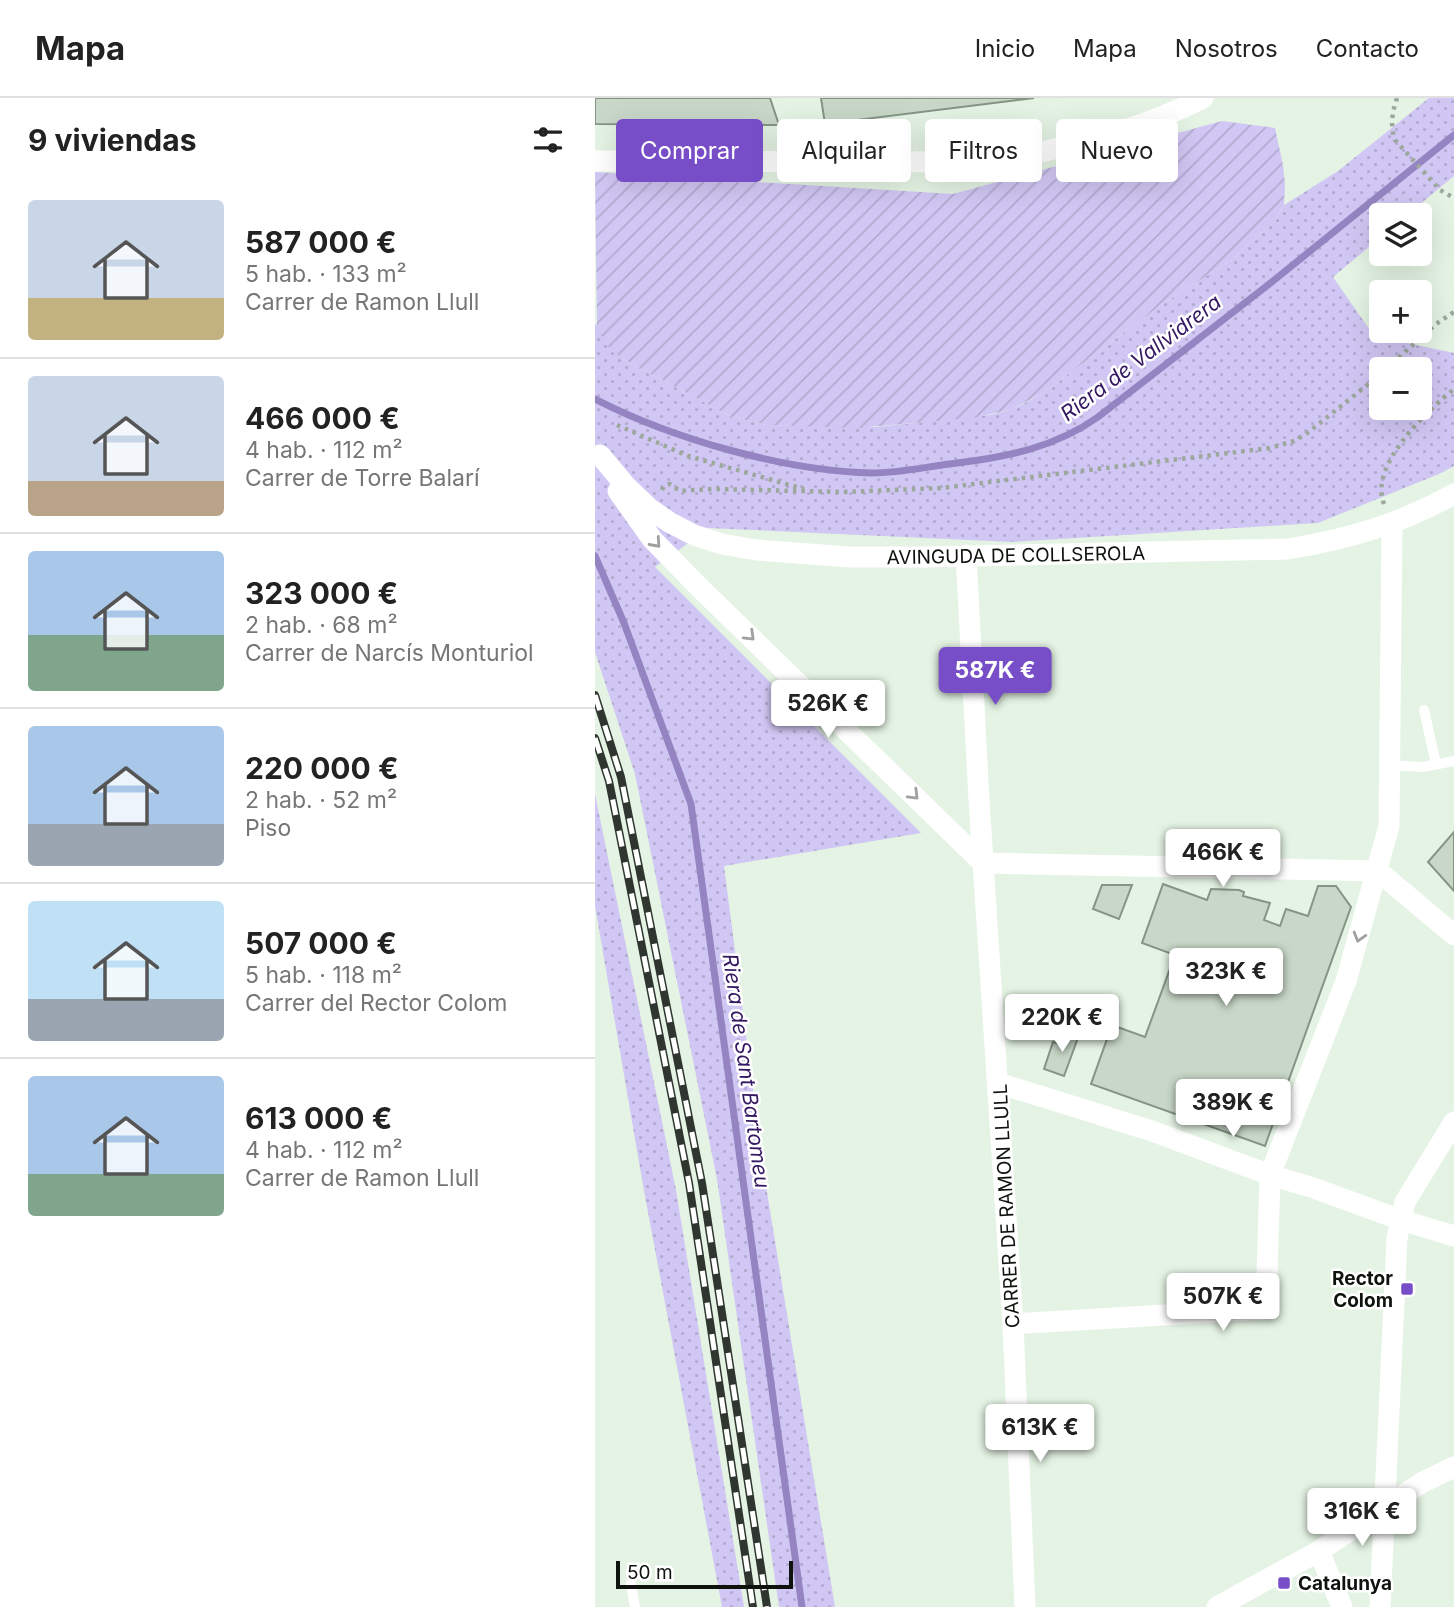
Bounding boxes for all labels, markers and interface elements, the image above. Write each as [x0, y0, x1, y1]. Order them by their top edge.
text: Mapa [35, 28, 125, 68]
text: Inicio [975, 34, 1035, 63]
text: Mapa [1073, 34, 1137, 63]
text: Nosotros [1175, 34, 1278, 63]
text: Contacto [1316, 34, 1419, 63]
chip: Comprar [616, 119, 763, 182]
chip: Alquilar [777, 119, 911, 182]
chip: Filtros [925, 119, 1042, 182]
chip: Nuevo [1056, 119, 1178, 182]
icon: filters [529, 121, 567, 159]
text: 9 viviendas [28, 122, 197, 158]
map controls [1369, 203, 1432, 420]
button: layers [1369, 203, 1432, 266]
text: 587 000 € [245, 224, 397, 260]
icon: home [84, 228, 168, 312]
text: 5 hab. · 133 m² [245, 260, 407, 288]
button: + [1369, 280, 1432, 343]
text: Carrer de Ramon Llull [245, 288, 479, 316]
water label: Riera de Vallvidrera [1056, 289, 1226, 426]
button: − [1369, 357, 1432, 420]
text: 466 000 € [245, 400, 400, 436]
icon: home [84, 404, 168, 488]
text: 4 hab. · 112 m² [245, 436, 403, 464]
text: Carrer de Torre Balarí [245, 464, 480, 492]
one-way arrow [648, 535, 661, 548]
street label: AVINGUDA DE COLLSEROLA [886, 542, 1146, 569]
text: 323 000 € [245, 575, 398, 611]
icon: home [84, 579, 168, 663]
text: 2 hab. · 68 m² [245, 611, 398, 639]
one-way arrow [742, 628, 755, 641]
text: Carrer de Narcís Monturiol [245, 639, 534, 667]
pin: 587K € [938, 648, 1052, 707]
text: 587K € [955, 656, 1035, 684]
pin: 526K € [771, 680, 885, 740]
text: 526K € [787, 689, 869, 717]
text: 220 000 € [245, 750, 398, 786]
icon: home [84, 754, 168, 838]
text: 2 hab. · 52 m² [245, 786, 397, 814]
one-way arrow [905, 786, 918, 799]
text: Piso [245, 814, 291, 842]
pin: 466K € [1166, 830, 1280, 889]
text: 466K € [1181, 838, 1265, 866]
text: 507 000 € [245, 925, 397, 961]
icon: home [84, 929, 168, 1013]
one-way arrow [1353, 930, 1368, 942]
pin: 323K € [1169, 948, 1283, 1008]
water label: Riera de Sant Bartomeu [718, 952, 775, 1190]
text: 323K € [1185, 957, 1267, 985]
text: 5 hab. · 118 m² [245, 961, 402, 989]
text: Carrer del Rector Colom [245, 989, 507, 1017]
pin: 220K € [1005, 995, 1119, 1054]
text: 220K € [1021, 1003, 1103, 1031]
pin: 389K € [1176, 1080, 1290, 1139]
street label: CARRER DE RAMON LLULL [989, 1083, 1024, 1329]
text: 389K € [1192, 1088, 1274, 1116]
text: 613 000 € [245, 1100, 392, 1136]
icon: home [84, 1104, 168, 1188]
text: 4 hab. · 112 m² [245, 1136, 403, 1164]
text: Carrer de Ramon Llull [245, 1164, 479, 1192]
place label: Rector Colom [1332, 1267, 1393, 1312]
pin: 507K € [1166, 1274, 1280, 1333]
marker: Rector Colom [1399, 1281, 1415, 1297]
text: 507K € [1183, 1282, 1263, 1310]
pin: 613K € [983, 1404, 1097, 1464]
text: 613K € [1001, 1413, 1079, 1441]
pin: 316K € [1305, 1488, 1419, 1548]
text: 316K € [1323, 1497, 1401, 1525]
scale bar [616, 1558, 793, 1590]
text: 50 m [627, 1561, 673, 1584]
place label: Catalunya [1298, 1572, 1392, 1595]
marker: Catalunya [1276, 1575, 1292, 1591]

